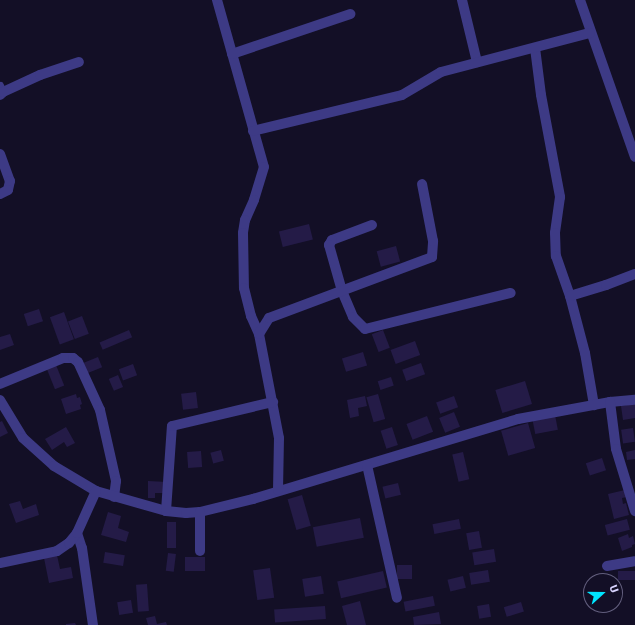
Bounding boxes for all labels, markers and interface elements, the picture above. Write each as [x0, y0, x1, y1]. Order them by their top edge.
north arrow [583, 573, 623, 613]
text: U [606, 583, 621, 595]

